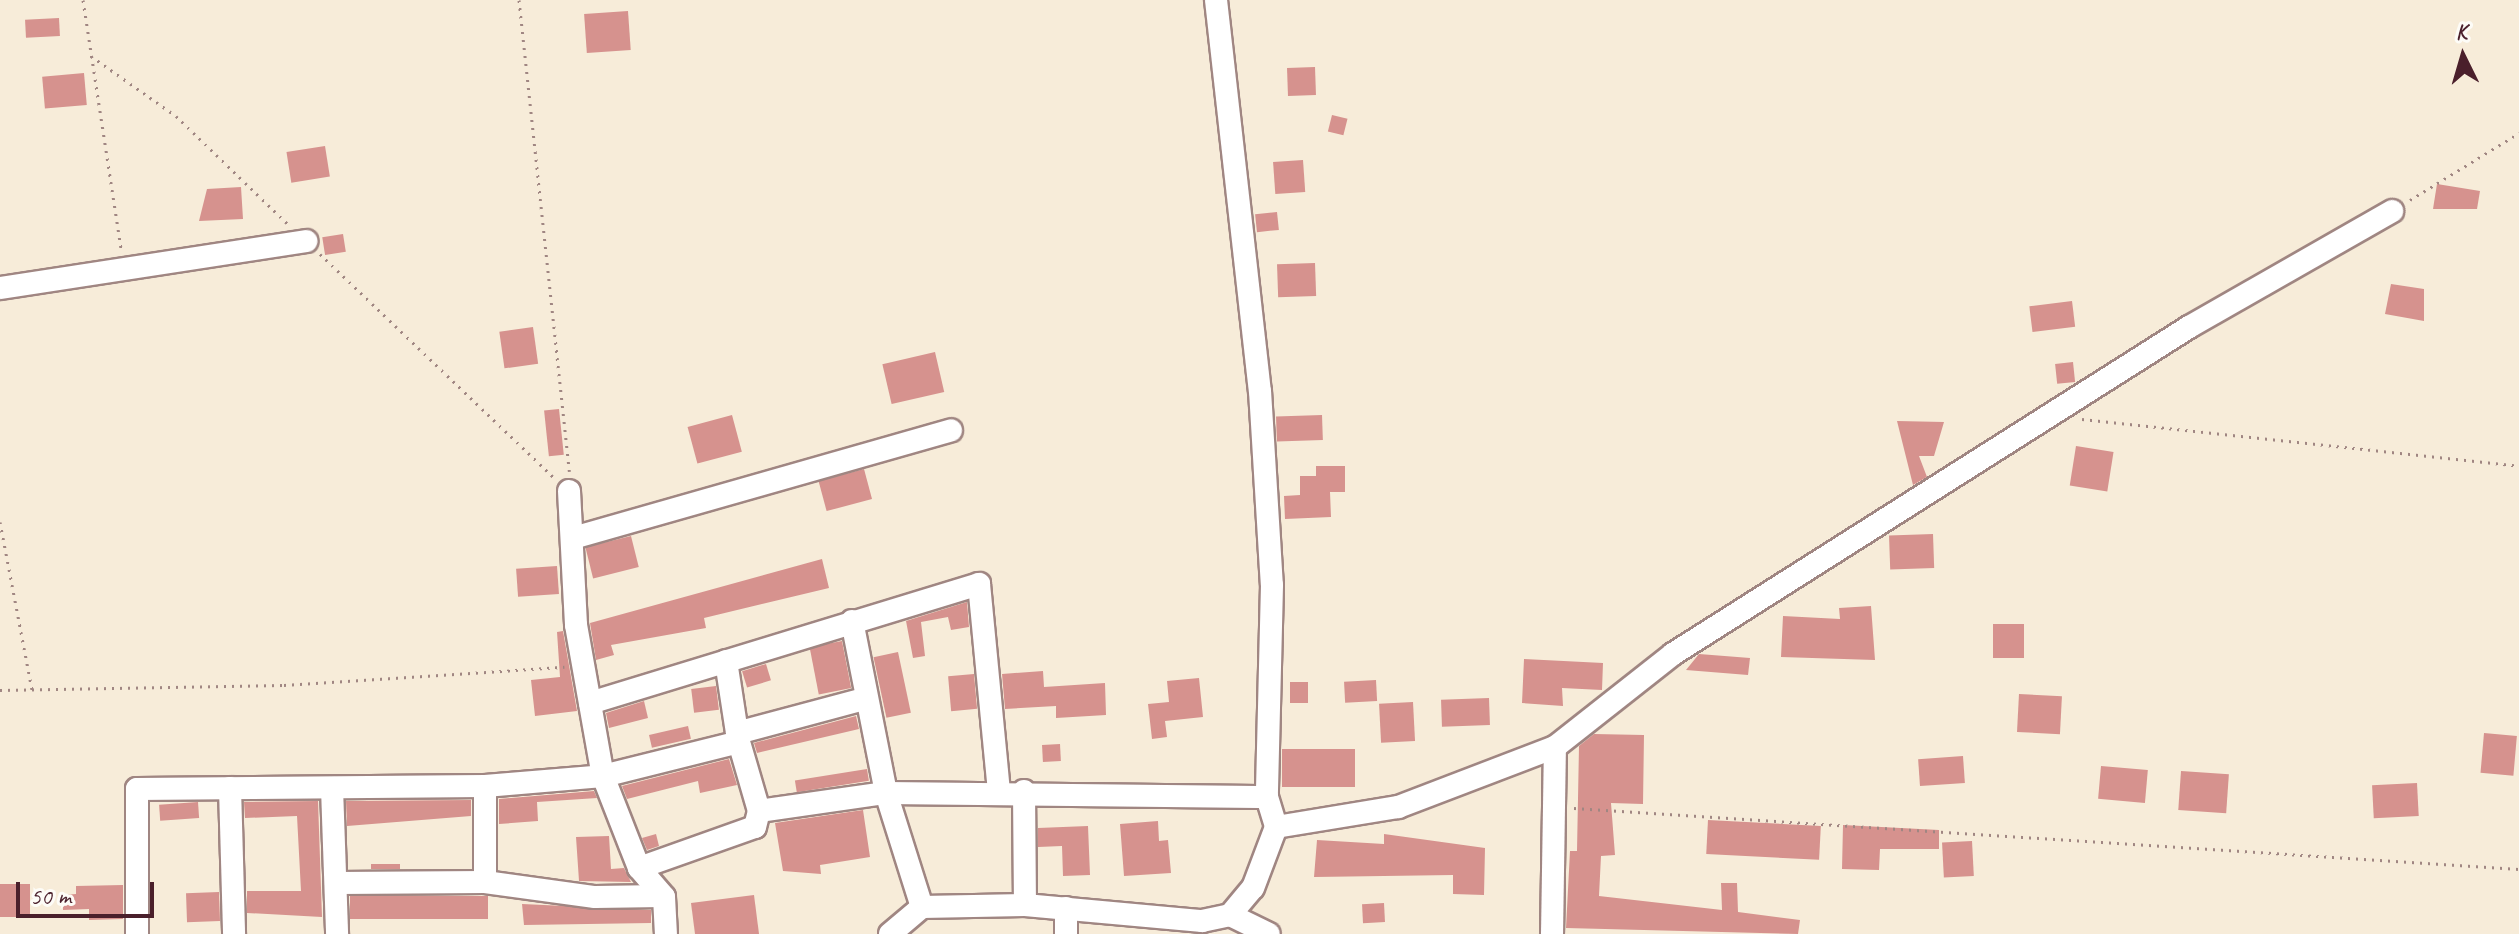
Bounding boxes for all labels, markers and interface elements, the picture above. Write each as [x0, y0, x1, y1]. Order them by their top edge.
north arrow [2423, 16, 2503, 96]
text: K [2454, 18, 2468, 47]
scale bar [20, 866, 158, 916]
text: 50 m [30, 881, 71, 911]

